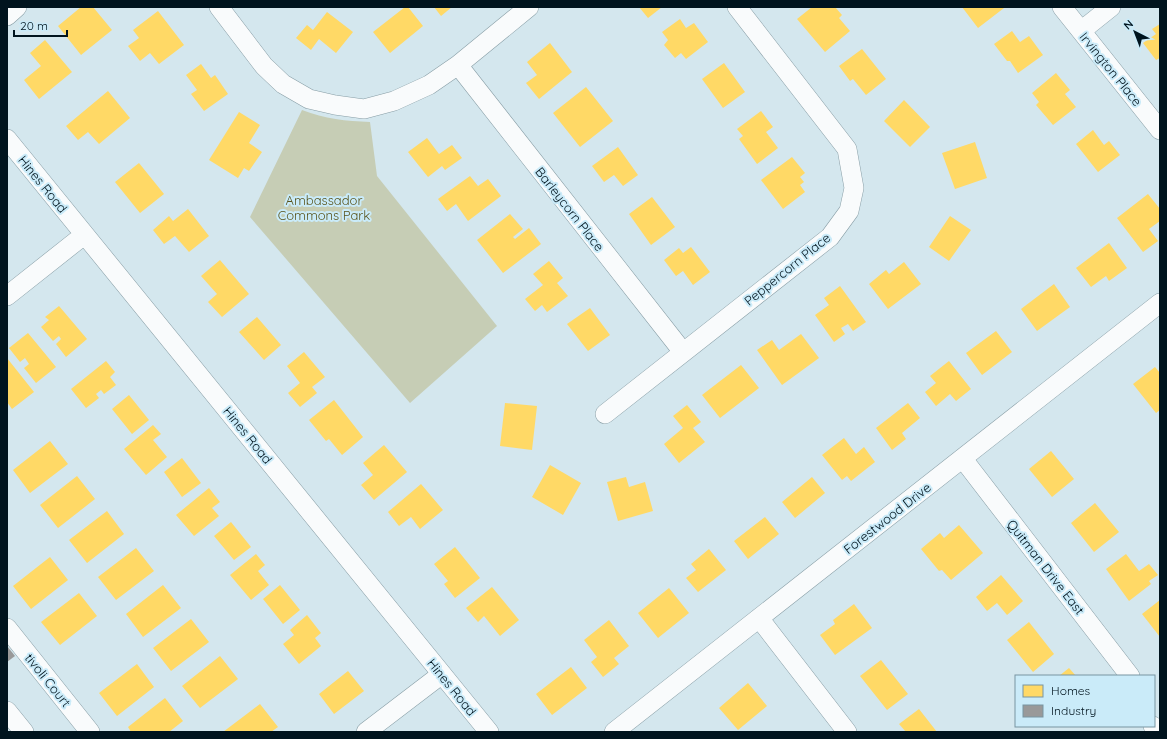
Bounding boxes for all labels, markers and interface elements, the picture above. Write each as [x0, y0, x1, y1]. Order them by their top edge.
scale bar [14, 12, 67, 38]
north arrow [1115, 12, 1155, 52]
text: N [1121, 17, 1136, 32]
text: 20 m [20, 18, 48, 33]
street label: Irvington Place [1076, 29, 1146, 109]
street label: Hines Road [15, 152, 71, 216]
street label: Barleycorn Place [532, 164, 608, 254]
park label: Ambassador Commons Park [278, 192, 370, 223]
street label: Peppercorn Place [741, 229, 833, 309]
street label: Hines Road [220, 403, 276, 467]
street label: Forestwood Drive [840, 479, 934, 557]
street label: Quitman Drive East [1004, 516, 1088, 618]
street label: tivoli Court [22, 650, 74, 710]
street label: Hines Road [424, 655, 480, 719]
legend [1015, 675, 1155, 727]
text: Homes [1051, 683, 1091, 698]
text: Industry [1051, 703, 1096, 718]

